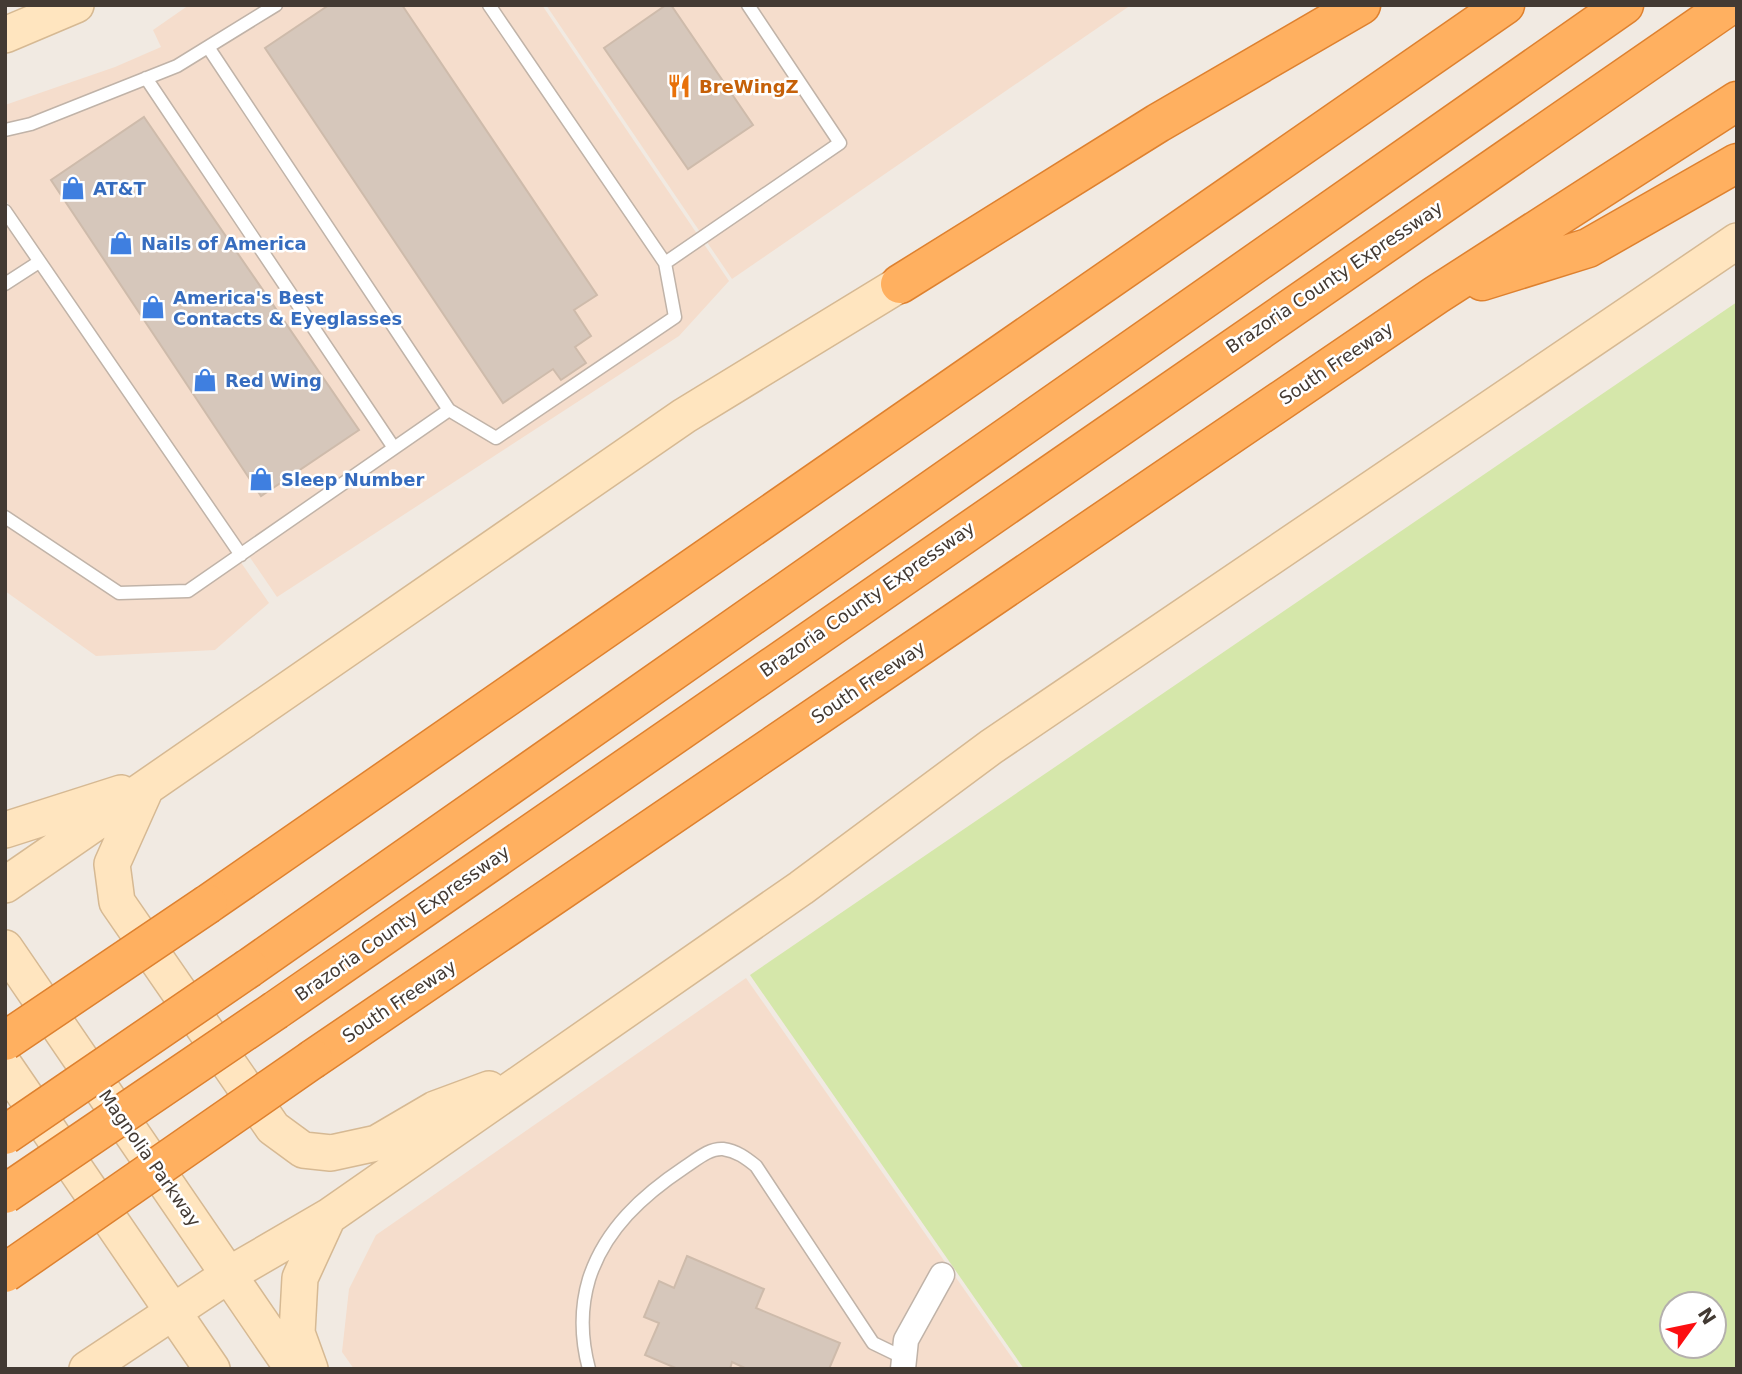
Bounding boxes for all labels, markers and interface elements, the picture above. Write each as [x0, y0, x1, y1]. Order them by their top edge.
restaurant icon: BreWingZ [665, 72, 693, 100]
place label: BreWingZ [699, 76, 799, 97]
shop icon: AT&T [59, 174, 87, 202]
place label: AT&T [93, 178, 147, 199]
street label: Brazoria County Expressway [1222, 196, 1447, 358]
shop icon: Nails of America [107, 229, 135, 257]
place label: Nails of America [141, 233, 307, 254]
place label: America's Best Contacts & Eyeglasses [173, 287, 402, 329]
shop icon: America's Best Contacts & Eyeglasses [139, 293, 167, 321]
street label: South Freeway [1275, 317, 1397, 409]
shop icon: Red Wing [191, 366, 219, 394]
place label: Red Wing [225, 370, 322, 391]
shop icon: Sleep Number [247, 465, 275, 493]
place label: Sleep Number [281, 469, 424, 490]
street label: Brazoria County Expressway [756, 517, 979, 681]
street label: South Freeway [807, 636, 929, 728]
street label: Brazoria County Expressway [291, 841, 514, 1005]
street label: South Freeway [338, 955, 460, 1047]
street label: Magnolia Parkway [95, 1085, 205, 1231]
north arrow [1658, 1290, 1728, 1360]
text: N [1694, 1303, 1721, 1328]

